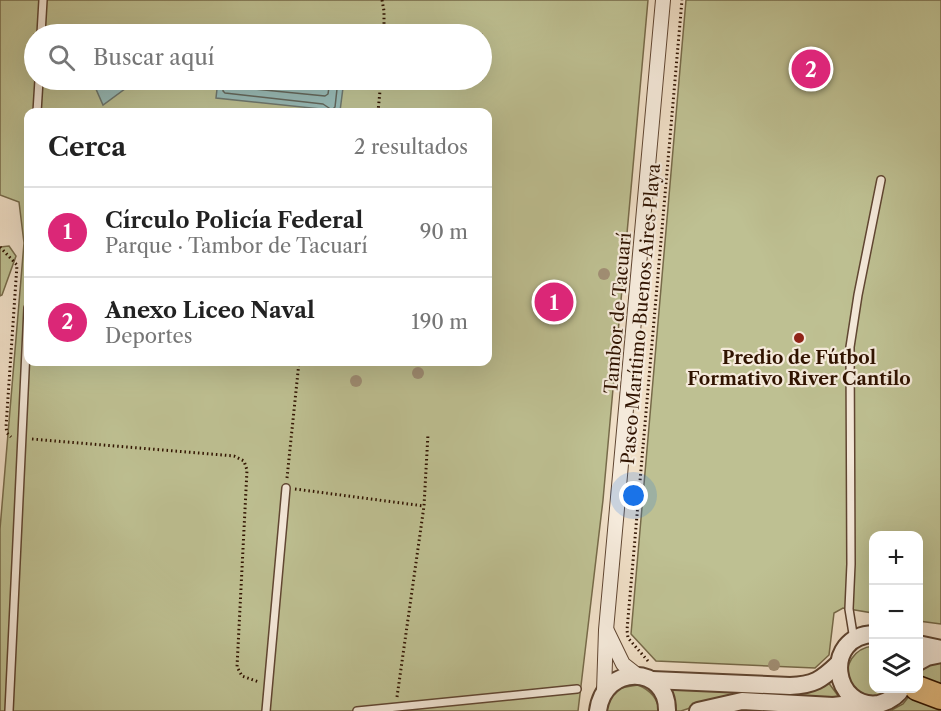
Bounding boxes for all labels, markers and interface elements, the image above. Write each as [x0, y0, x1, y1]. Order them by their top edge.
search box [24, 24, 492, 90]
icon: search [45, 41, 78, 74]
text: Buscar aquí [93, 44, 215, 71]
pin: 2 [792, 46, 830, 92]
text: Cerca [48, 131, 126, 163]
text: 2 resultados [354, 135, 468, 159]
street label: Paseo Marítimo Buenos Aires Playa [617, 162, 665, 465]
text: Círculo Policía Federal [105, 207, 363, 234]
text: 1 [63, 220, 72, 244]
text: 90 m [420, 220, 468, 244]
street label: Tambor de Tacuarí [600, 231, 636, 394]
text: Parque · Tambor de Tacuarí [105, 234, 368, 258]
pin: 1 [534, 280, 574, 324]
text: Anexo Liceo Naval [105, 297, 315, 324]
text: 2 [62, 310, 73, 334]
text: 190 m [411, 310, 468, 334]
text: Deportes [105, 324, 192, 348]
marker: Predio de Fútbol Formativo River Cantilo [792, 331, 806, 345]
place label: Predio de Fútbol Formativo River Cantilo [687, 347, 911, 390]
your location [619, 481, 648, 510]
map controls [869, 531, 923, 693]
button: + [869, 531, 923, 585]
button: − [869, 585, 923, 639]
button: layers [869, 639, 923, 693]

